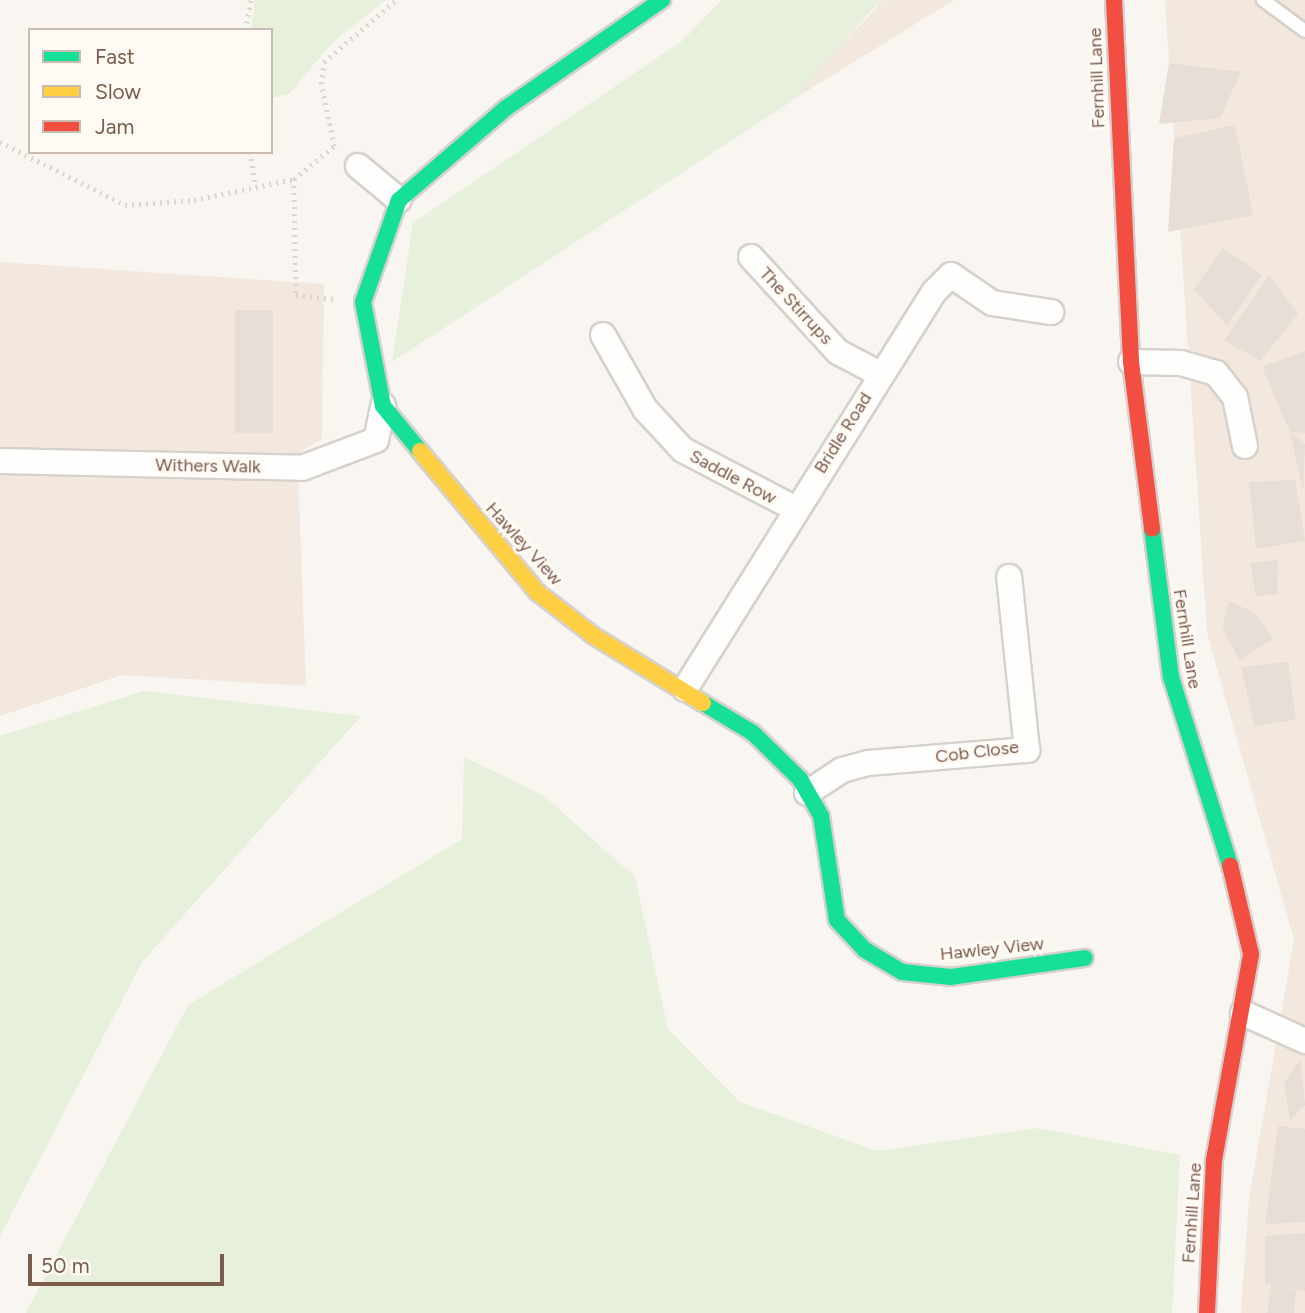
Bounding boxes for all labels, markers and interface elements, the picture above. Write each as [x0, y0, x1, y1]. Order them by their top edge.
street label: Fernhill Lane [1084, 27, 1110, 129]
legend [28, 28, 273, 154]
text: Fast [95, 44, 135, 69]
text: Slow [95, 79, 141, 104]
text: Jam [95, 114, 134, 139]
street label: The Stirrups [755, 263, 837, 349]
street label: Bridle Road [810, 388, 876, 478]
street label: Saddle Row [686, 445, 780, 509]
street label: Withers Walk [155, 454, 261, 478]
street label: Hawley View [481, 498, 567, 590]
street label: Fernhill Lane [1168, 588, 1206, 690]
street label: Cob Close [934, 736, 1020, 768]
street label: Hawley View [939, 933, 1045, 965]
street label: Fernhill Lane [1178, 1162, 1206, 1264]
scale bar [32, 1240, 228, 1284]
text: 50 m [41, 1253, 90, 1278]

